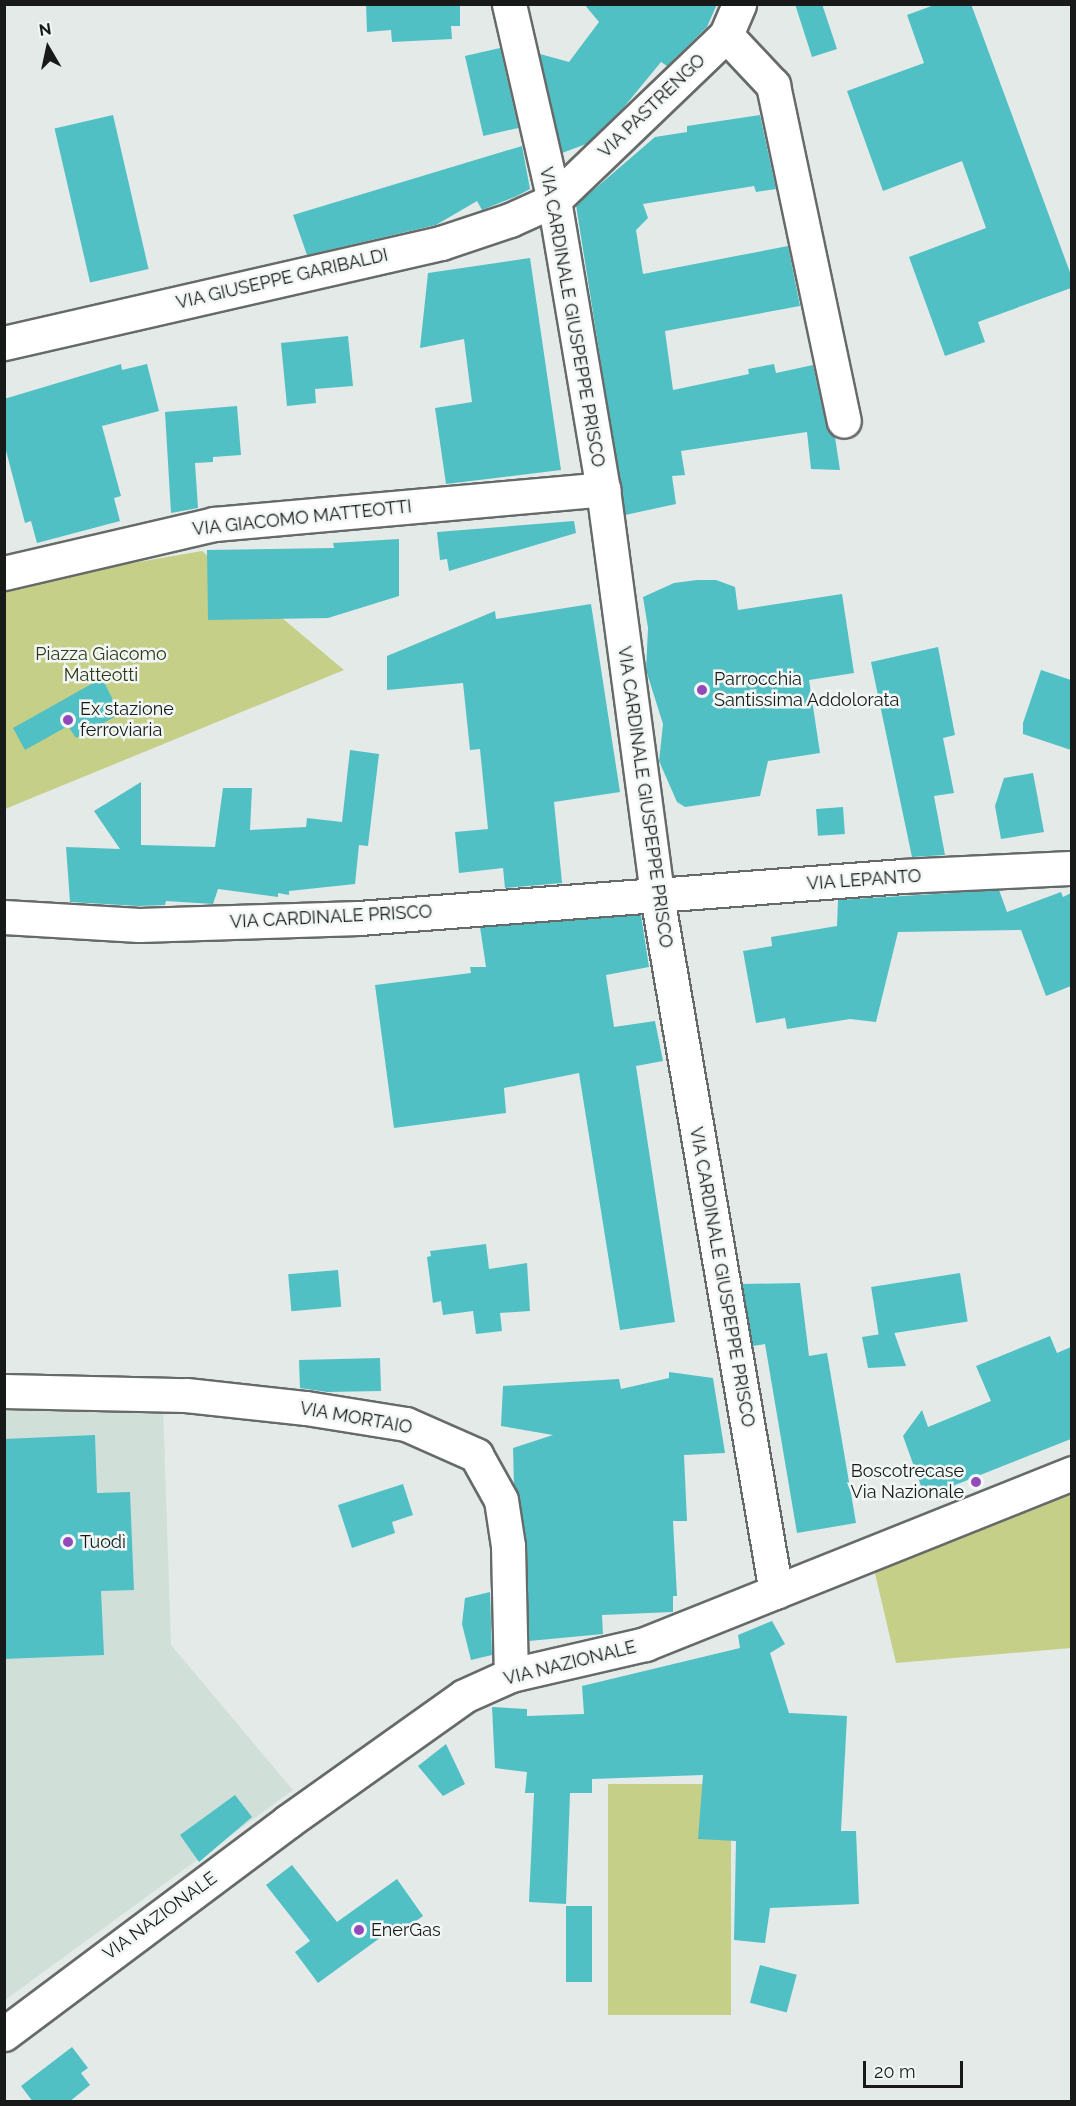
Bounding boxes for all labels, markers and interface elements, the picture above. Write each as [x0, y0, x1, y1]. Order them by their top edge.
north arrow [18, 18, 78, 78]
text: N [38, 19, 53, 40]
street label: VIA PASTRENGO [594, 49, 710, 163]
street label: VIA CARDINALE GIUSPEPPE PRISCO [535, 165, 609, 469]
street label: VIA GIUSEPPE GARIBALDI [174, 244, 390, 314]
street label: VIA GIACOMO MATTEOTTI [191, 496, 413, 540]
park label: Piazza Giacomo Matteotti [35, 644, 167, 686]
street label: VIA CARDINALE GIUSPEPPE PRISCO [613, 644, 677, 950]
place label: Parrocchia Santissima Addolorata [714, 669, 900, 712]
marker: Parrocchia Santissima Addolorata [695, 683, 709, 697]
place label: Ex stazione ferroviaria [80, 699, 174, 742]
marker: Ex stazione ferroviaria [61, 713, 75, 727]
street label: VIA LEPANTO [806, 865, 922, 895]
street label: VIA CARDINALE PRISCO [229, 901, 433, 933]
street label: VIA CARDINALE GIUSPEPPE PRISCO [685, 1125, 759, 1429]
street label: VIA MORTAIO [298, 1397, 414, 1439]
place label: Boscotrecase Via Nazionale [851, 1461, 964, 1504]
marker: Boscotrecase Via Nazionale [969, 1475, 983, 1489]
place label: Tuodì [80, 1531, 126, 1553]
marker: Tuodì [61, 1535, 75, 1549]
street label: VIA NAZIONALE [501, 1636, 639, 1690]
street label: VIA NAZIONALE [99, 1867, 221, 1965]
place label: EnerGas [371, 1919, 441, 1941]
marker: EnerGas [352, 1923, 366, 1937]
scale bar [866, 2049, 966, 2087]
text: 20 m [874, 2061, 916, 2082]

